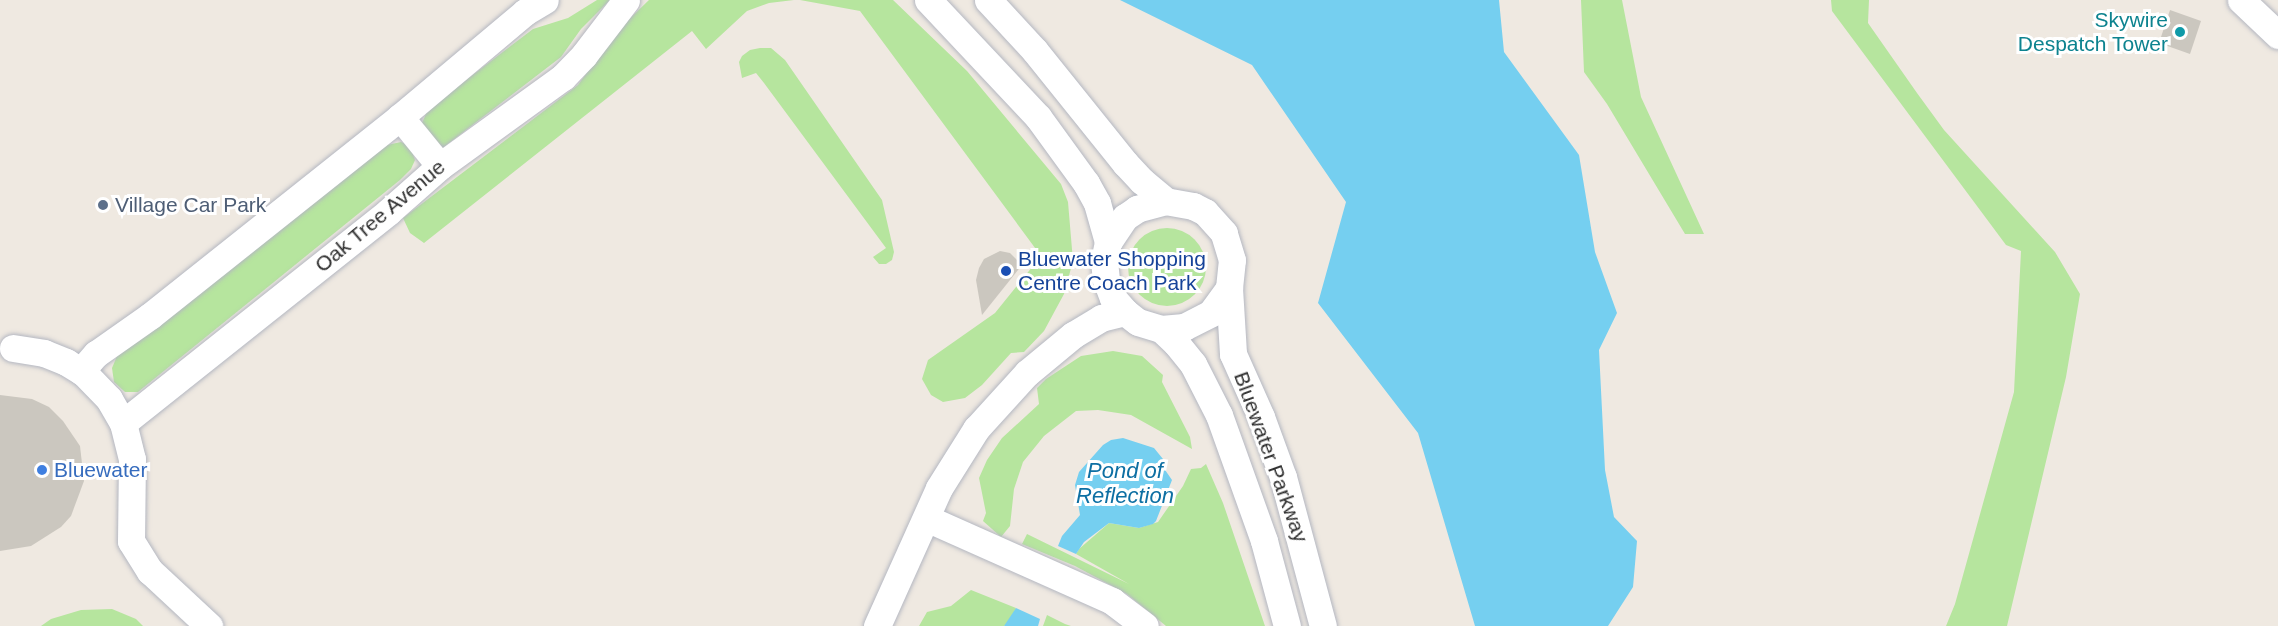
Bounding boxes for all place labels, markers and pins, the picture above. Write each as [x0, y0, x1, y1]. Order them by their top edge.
place label: Skywire Despatch Tower [2017, 7, 2168, 57]
marker: Skywire Despatch Tower [2173, 25, 2187, 39]
place label: Village Car Park [115, 192, 266, 218]
marker: Village Car Park [96, 198, 110, 212]
place label: Bluewater Shopping Centre Coach Park [1018, 246, 1206, 296]
marker: Bluewater Shopping Centre Coach Park [999, 264, 1013, 278]
place label: Bluewater [54, 457, 147, 483]
marker: Bluewater [35, 463, 49, 477]

